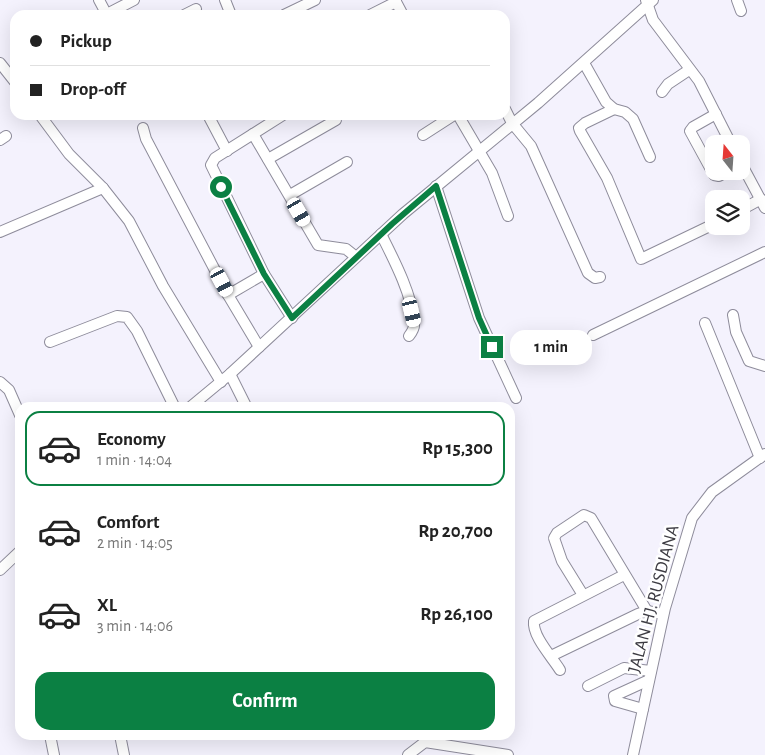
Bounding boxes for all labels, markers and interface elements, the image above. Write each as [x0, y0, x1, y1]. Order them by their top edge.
text: Pickup [60, 32, 112, 51]
text: Drop-off [60, 80, 125, 99]
north arrow [705, 135, 750, 180]
map controls [705, 135, 750, 235]
route start [210, 176, 232, 198]
button: layers [705, 190, 750, 235]
car [285, 195, 312, 229]
car [208, 265, 235, 299]
car [401, 296, 422, 328]
callout: 1 min [510, 330, 592, 364]
route end [481, 336, 503, 358]
text: 1 min [534, 339, 568, 355]
icon: car [37, 426, 82, 471]
text: Economy [97, 430, 166, 449]
text: Rp 15,300 [422, 439, 493, 458]
text: 1 min · 14:04 [97, 452, 172, 468]
icon: car [37, 509, 82, 554]
text: Comfort [97, 513, 159, 532]
text: Rp 20,700 [418, 522, 493, 541]
street label: JALAN HJ. RUSDIANA [626, 522, 683, 675]
text: 2 min · 14:05 [97, 535, 173, 551]
icon: car [37, 592, 82, 637]
text: XL [97, 596, 117, 615]
text: Rp 26,100 [420, 605, 493, 624]
text: 3 min · 14:06 [97, 618, 173, 634]
button: Confirm [35, 672, 495, 730]

